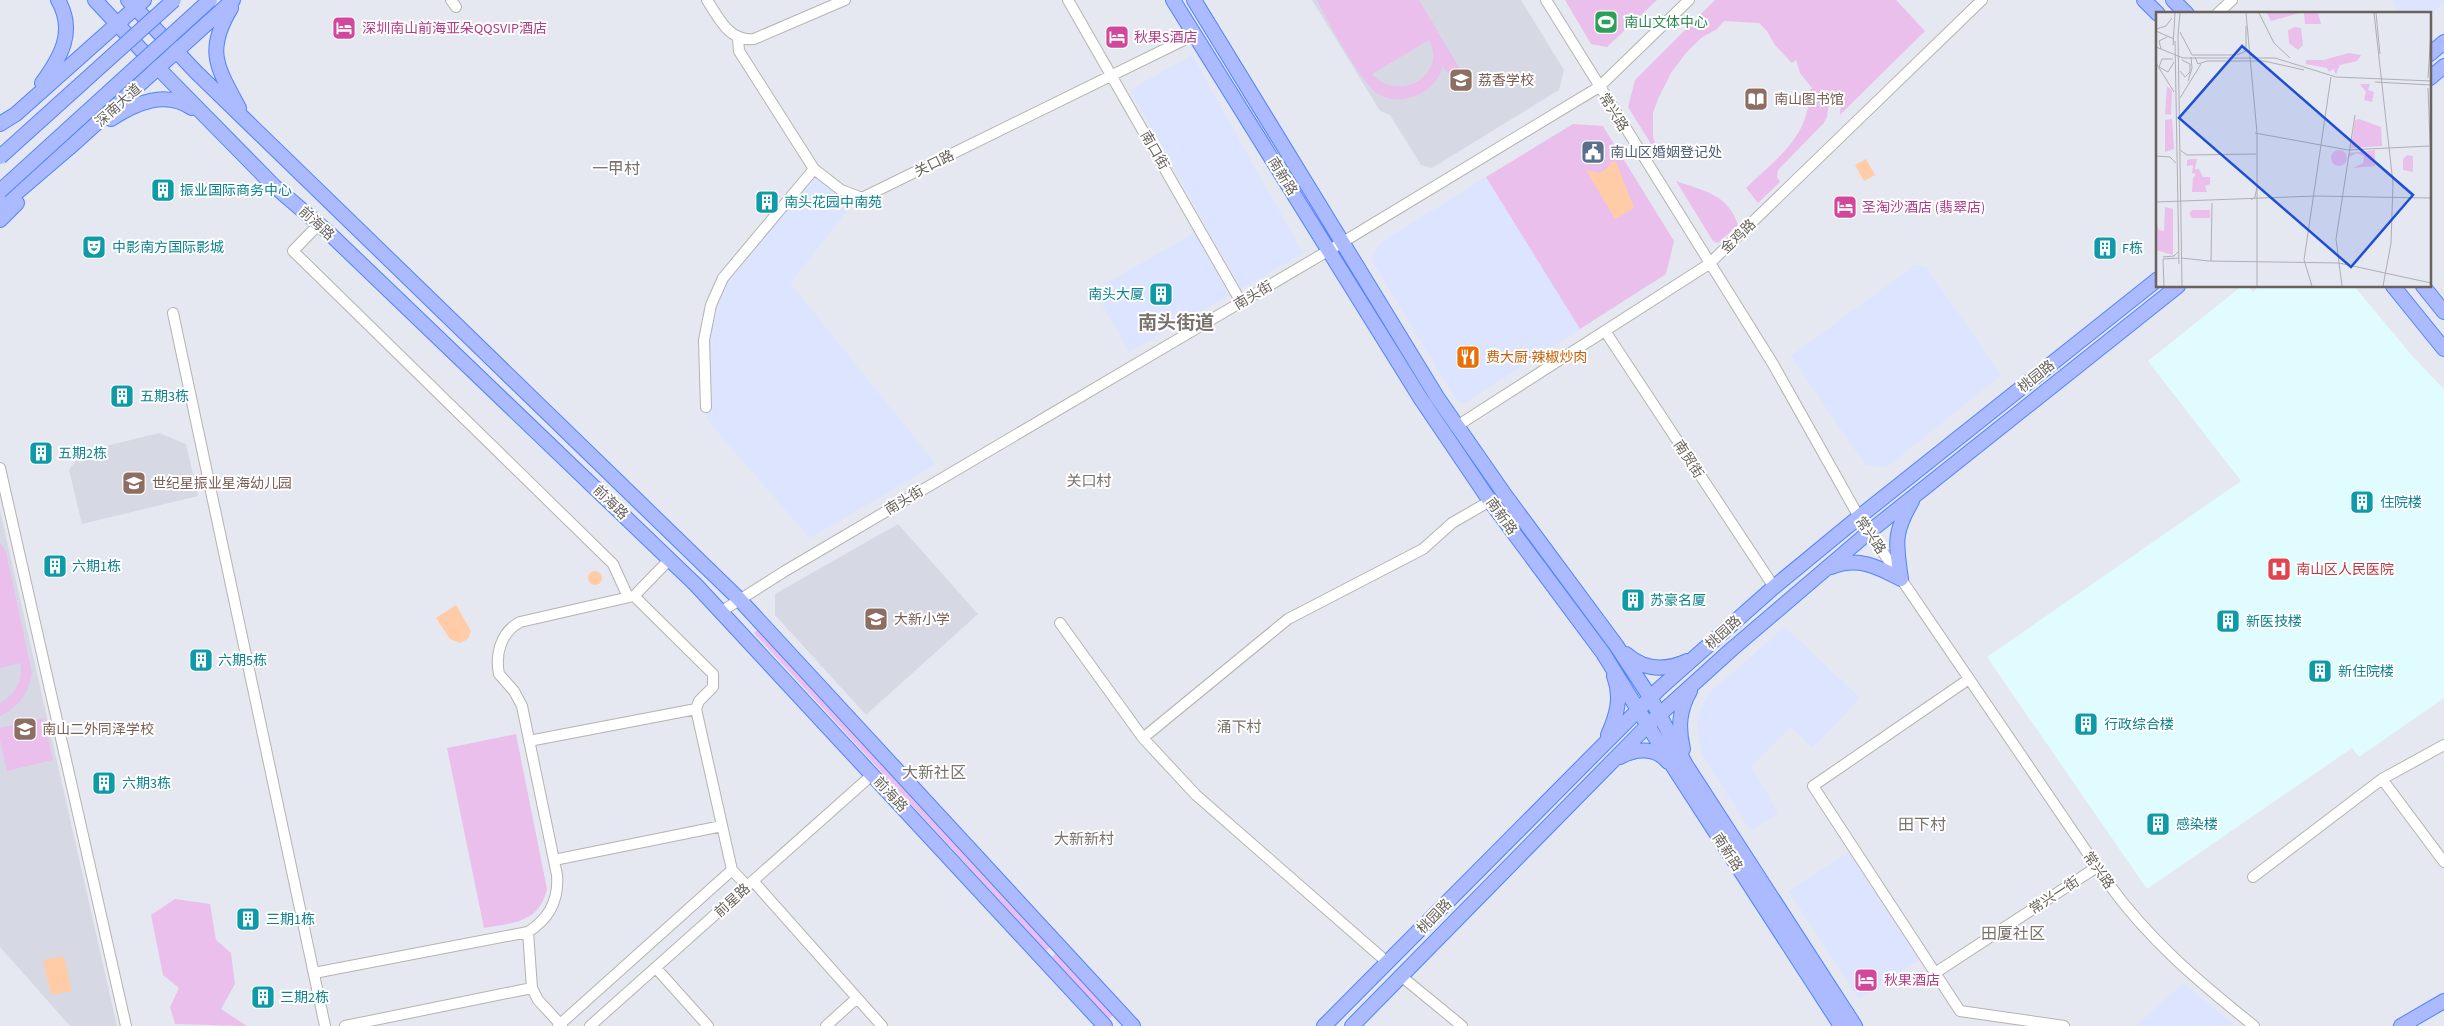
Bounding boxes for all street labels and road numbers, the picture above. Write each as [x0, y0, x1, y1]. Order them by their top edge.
street label: 深南大道 [91, 80, 146, 132]
street label: 常兴路 [1594, 89, 1633, 136]
street label: 南口街 [1135, 127, 1173, 174]
street label: 关口路 [911, 146, 958, 182]
street label: 南新路 [1263, 153, 1302, 200]
street label: 前海路 [294, 202, 339, 245]
street label: 金鸡路 [1717, 215, 1761, 259]
street label: 南头街 [1230, 276, 1277, 315]
street label: 桃园路 [2014, 356, 2059, 398]
street label: 南贸街 [1668, 436, 1708, 483]
street label: 前海路 [588, 481, 632, 525]
street label: 南头街 [881, 481, 928, 520]
street label: 南新路 [1481, 494, 1522, 539]
street label: 常兴路 [1850, 513, 1890, 559]
street label: 桃园路 [1701, 611, 1746, 654]
street label: 前海路 [869, 773, 912, 817]
street label: 南新路 [1707, 829, 1747, 876]
street label: 常兴路 [2078, 848, 2118, 894]
street label: 常兴一街 [2026, 872, 2083, 919]
street label: 前星路 [710, 879, 755, 922]
street label: 桃园路 [1413, 895, 1457, 939]

